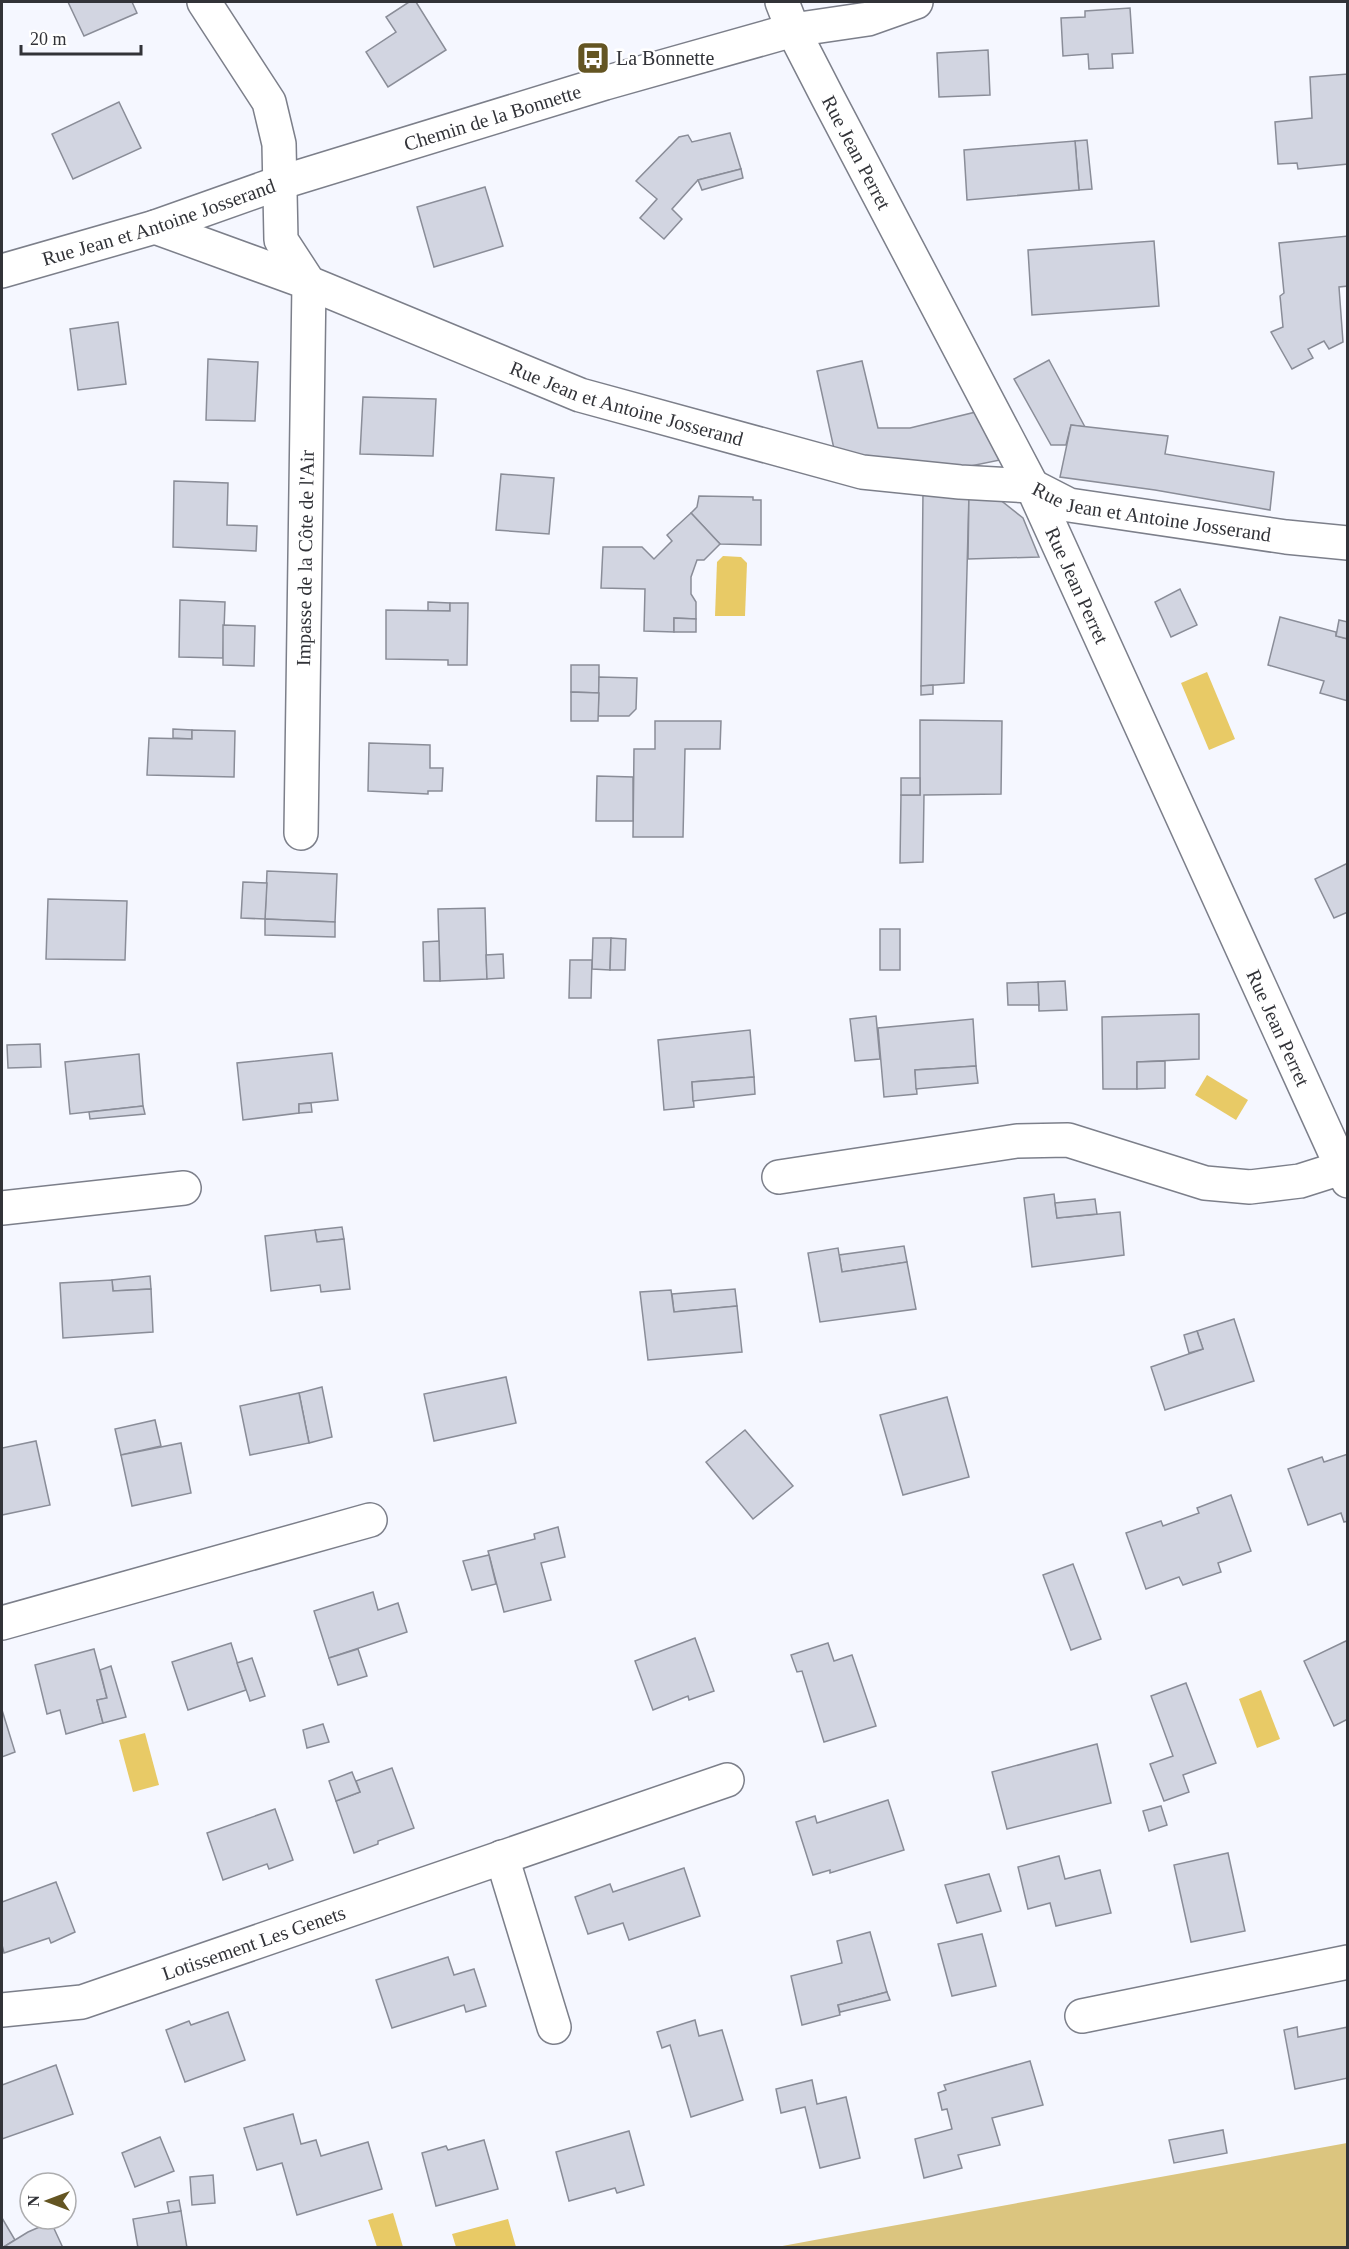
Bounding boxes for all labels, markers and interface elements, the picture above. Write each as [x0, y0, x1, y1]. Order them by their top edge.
scale bar [21, 18, 141, 56]
text: 20 m [30, 29, 67, 49]
bus stop icon: La Bonnette [575, 40, 611, 76]
place label: La Bonnette [616, 47, 714, 69]
street label: Chemin de la Bonnette [401, 80, 584, 155]
street label: Rue Jean Perret [818, 92, 896, 213]
street label: Rue Jean et Antoine Josserand [40, 174, 278, 270]
street label: Rue Jean et Antoine Josserand [507, 356, 746, 450]
street label: Impasse de la Côte de l'Air [292, 449, 319, 666]
street label: Rue Jean et Antoine Josserand [1029, 477, 1273, 546]
street label: Rue Jean Perret [1041, 524, 1113, 647]
street label: Rue Jean Perret [1242, 966, 1314, 1090]
street label: Lotissement Les Genets [159, 1901, 348, 1985]
north arrow [18, 2171, 78, 2231]
text: N [25, 2195, 42, 2207]

